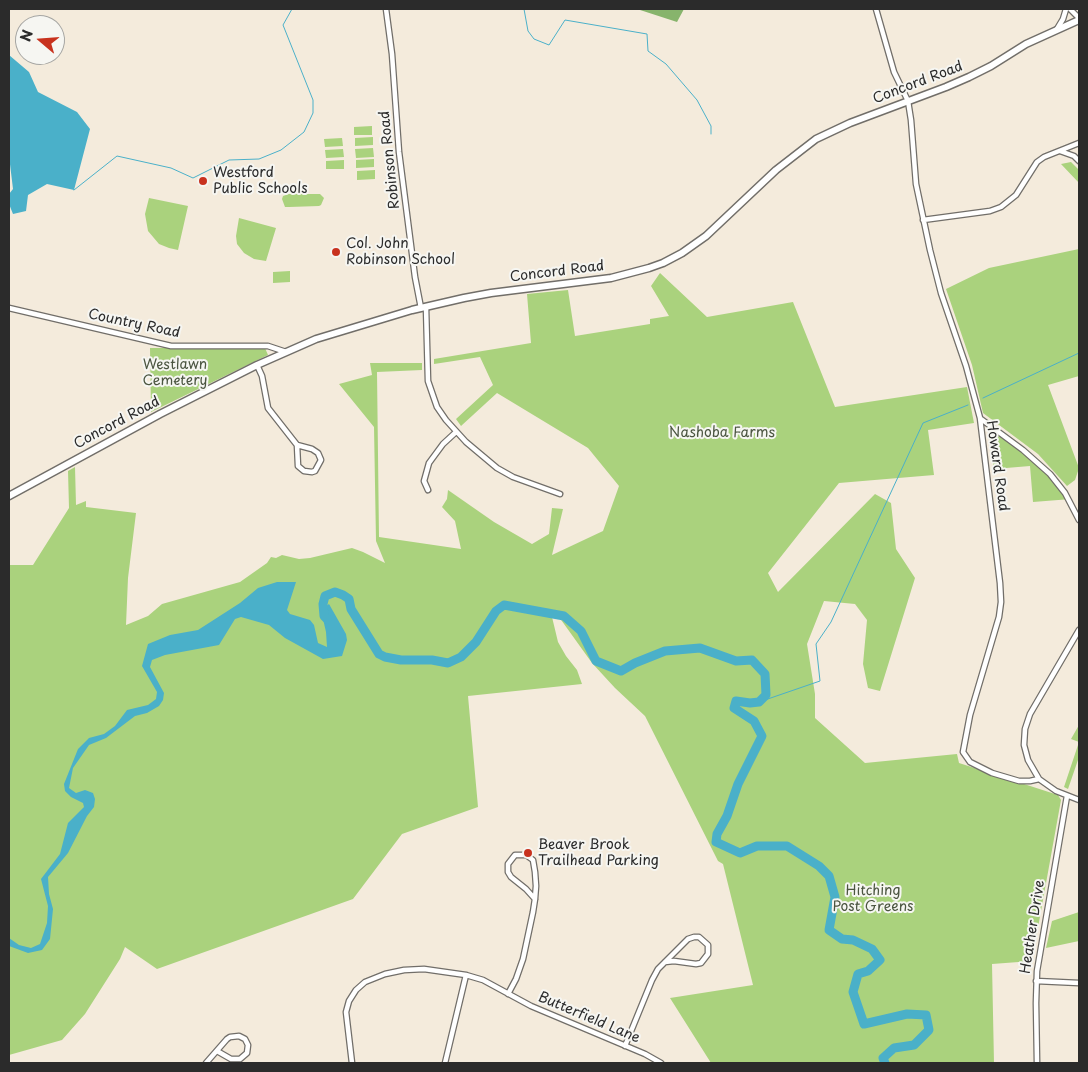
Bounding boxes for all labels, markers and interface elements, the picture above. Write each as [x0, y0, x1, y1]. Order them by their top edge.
north arrow [15, 15, 65, 65]
text: N [15, 27, 38, 44]
street label: Concord Road [871, 58, 965, 108]
street label: Robinson Road [376, 110, 404, 210]
place label: Westford Public Schools [213, 165, 308, 198]
marker: Westford Public Schools [197, 175, 209, 187]
place label: Col. John Robinson School [346, 236, 455, 268]
marker: Col. John Robinson School [330, 246, 342, 258]
street label: Concord Road [509, 258, 605, 286]
street label: Country Road [86, 306, 182, 342]
park label: Westlawn Cemetery [142, 357, 208, 390]
street label: Concord Road [71, 393, 163, 453]
street label: Howard Road [982, 420, 1012, 512]
park label: Nashoba Farms [669, 425, 775, 441]
place label: Beaver Brook Trailhead Parking [538, 837, 659, 870]
marker: Beaver Brook Trailhead Parking [522, 847, 534, 859]
street label: Heather Drive [1017, 879, 1049, 975]
park label: Hitching Post Greens [832, 883, 914, 916]
street label: Butterfield Lane [535, 989, 643, 1047]

